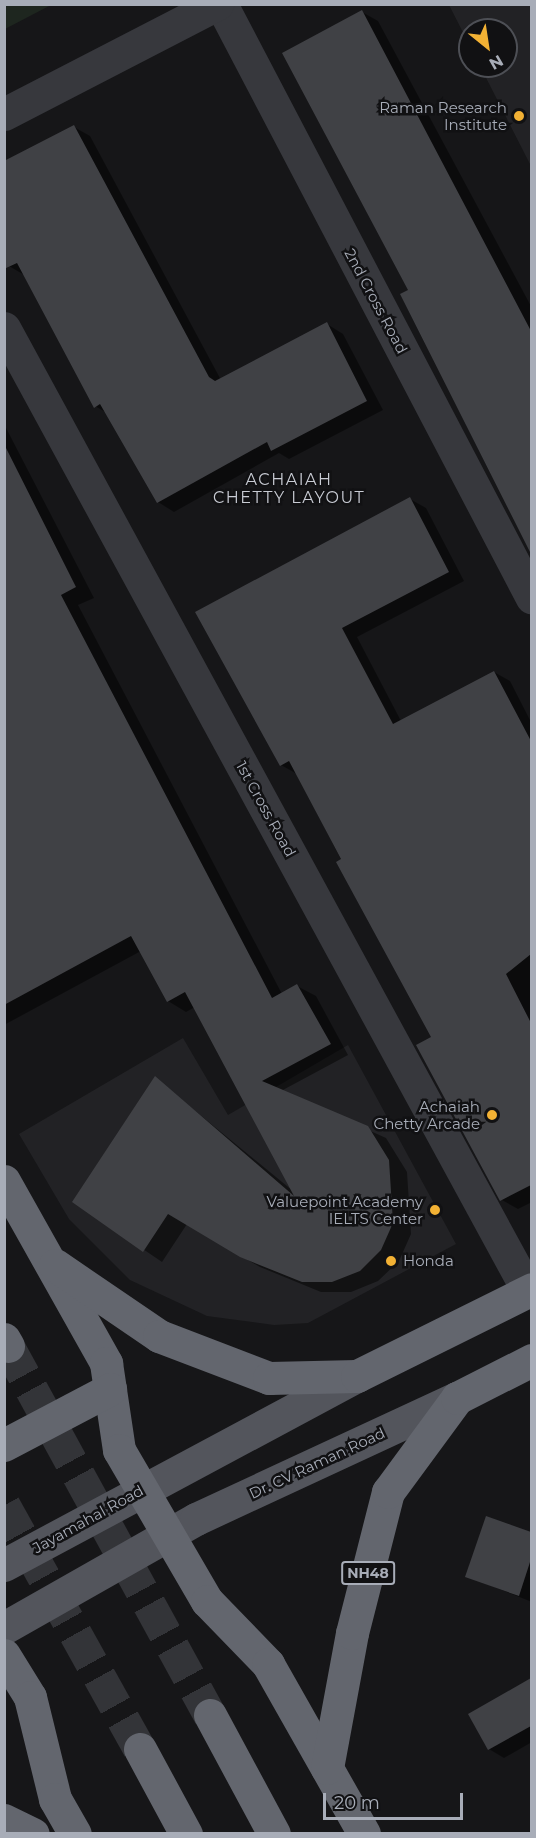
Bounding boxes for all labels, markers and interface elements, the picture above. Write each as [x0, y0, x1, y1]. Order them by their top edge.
north arrow [458, 18, 518, 78]
text: N [486, 51, 507, 74]
place label: Raman Research Institute [379, 98, 507, 133]
marker: Raman Research Institute [512, 109, 526, 123]
street label: 2nd Cross Road [341, 245, 411, 357]
district label: ACHAIAH CHETTY LAYOUT [213, 470, 365, 508]
street label: 1st Cross Road [232, 758, 300, 860]
place label: Achaiah Chetty Arcade [374, 1097, 480, 1132]
marker: Achaiah Chetty Arcade [485, 1108, 499, 1122]
place label: Valuepoint Academy IELTS Center [267, 1192, 423, 1227]
marker: Valuepoint Academy IELTS Center [428, 1203, 442, 1217]
place label: Honda [403, 1252, 454, 1270]
marker: Honda [384, 1254, 398, 1268]
street label: Dr. CV Raman Road [246, 1424, 388, 1502]
street label: Jayamahal Road [30, 1481, 146, 1557]
road number: NH48 [341, 1562, 395, 1584]
scale bar [326, 1781, 466, 1819]
text: 20 m [334, 1792, 380, 1814]

